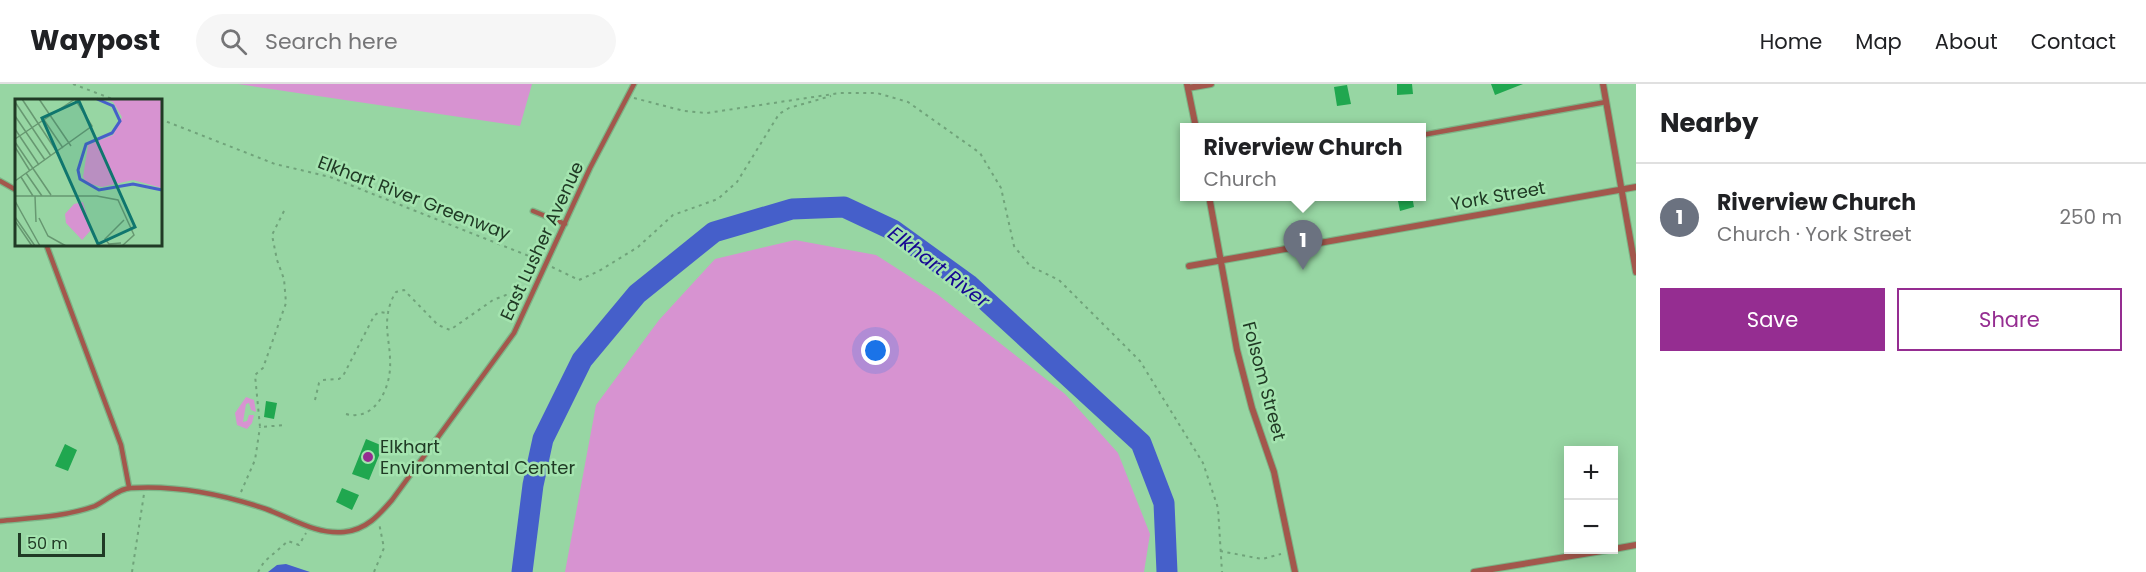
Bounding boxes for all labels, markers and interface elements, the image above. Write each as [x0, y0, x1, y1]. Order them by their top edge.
search box [196, 14, 616, 68]
text: Waypost [30, 21, 160, 60]
icon: search [217, 25, 250, 58]
text: Search here [265, 26, 398, 57]
text: Home [1760, 27, 1822, 56]
text: Map [1855, 27, 1902, 56]
text: About [1935, 27, 1998, 56]
text: Contact [2031, 27, 2116, 56]
inset map [15, 99, 162, 246]
text: Nearby [1660, 105, 1758, 141]
popup [1180, 123, 1426, 201]
text: Riverview Church [1203, 132, 1403, 163]
street label: Elkhart River Greenway [314, 149, 514, 246]
street label: East Lusher Avenue [494, 157, 589, 324]
text: Church [1203, 165, 1277, 193]
street label: York Street [1449, 175, 1547, 216]
text: Riverview Church [1717, 187, 1916, 218]
text: 1 [1676, 203, 1683, 231]
text: 250 m [2059, 203, 2122, 231]
water label: Elkhart River [882, 220, 996, 315]
pin: 1 [1284, 220, 1322, 270]
text: Church · York Street [1717, 220, 1912, 248]
button: Save [1660, 288, 1885, 351]
button: Share [1897, 288, 2122, 351]
street label: Folsom Street [1237, 319, 1292, 443]
your location [861, 336, 890, 365]
place label: Elkhart Environmental Center [380, 434, 575, 480]
map controls [1564, 446, 1618, 554]
button: + [1564, 446, 1618, 500]
marker: Elkhart Environmental Center [361, 450, 375, 464]
button: − [1564, 500, 1618, 554]
scale bar [18, 530, 105, 558]
text: 50 m [27, 532, 68, 555]

